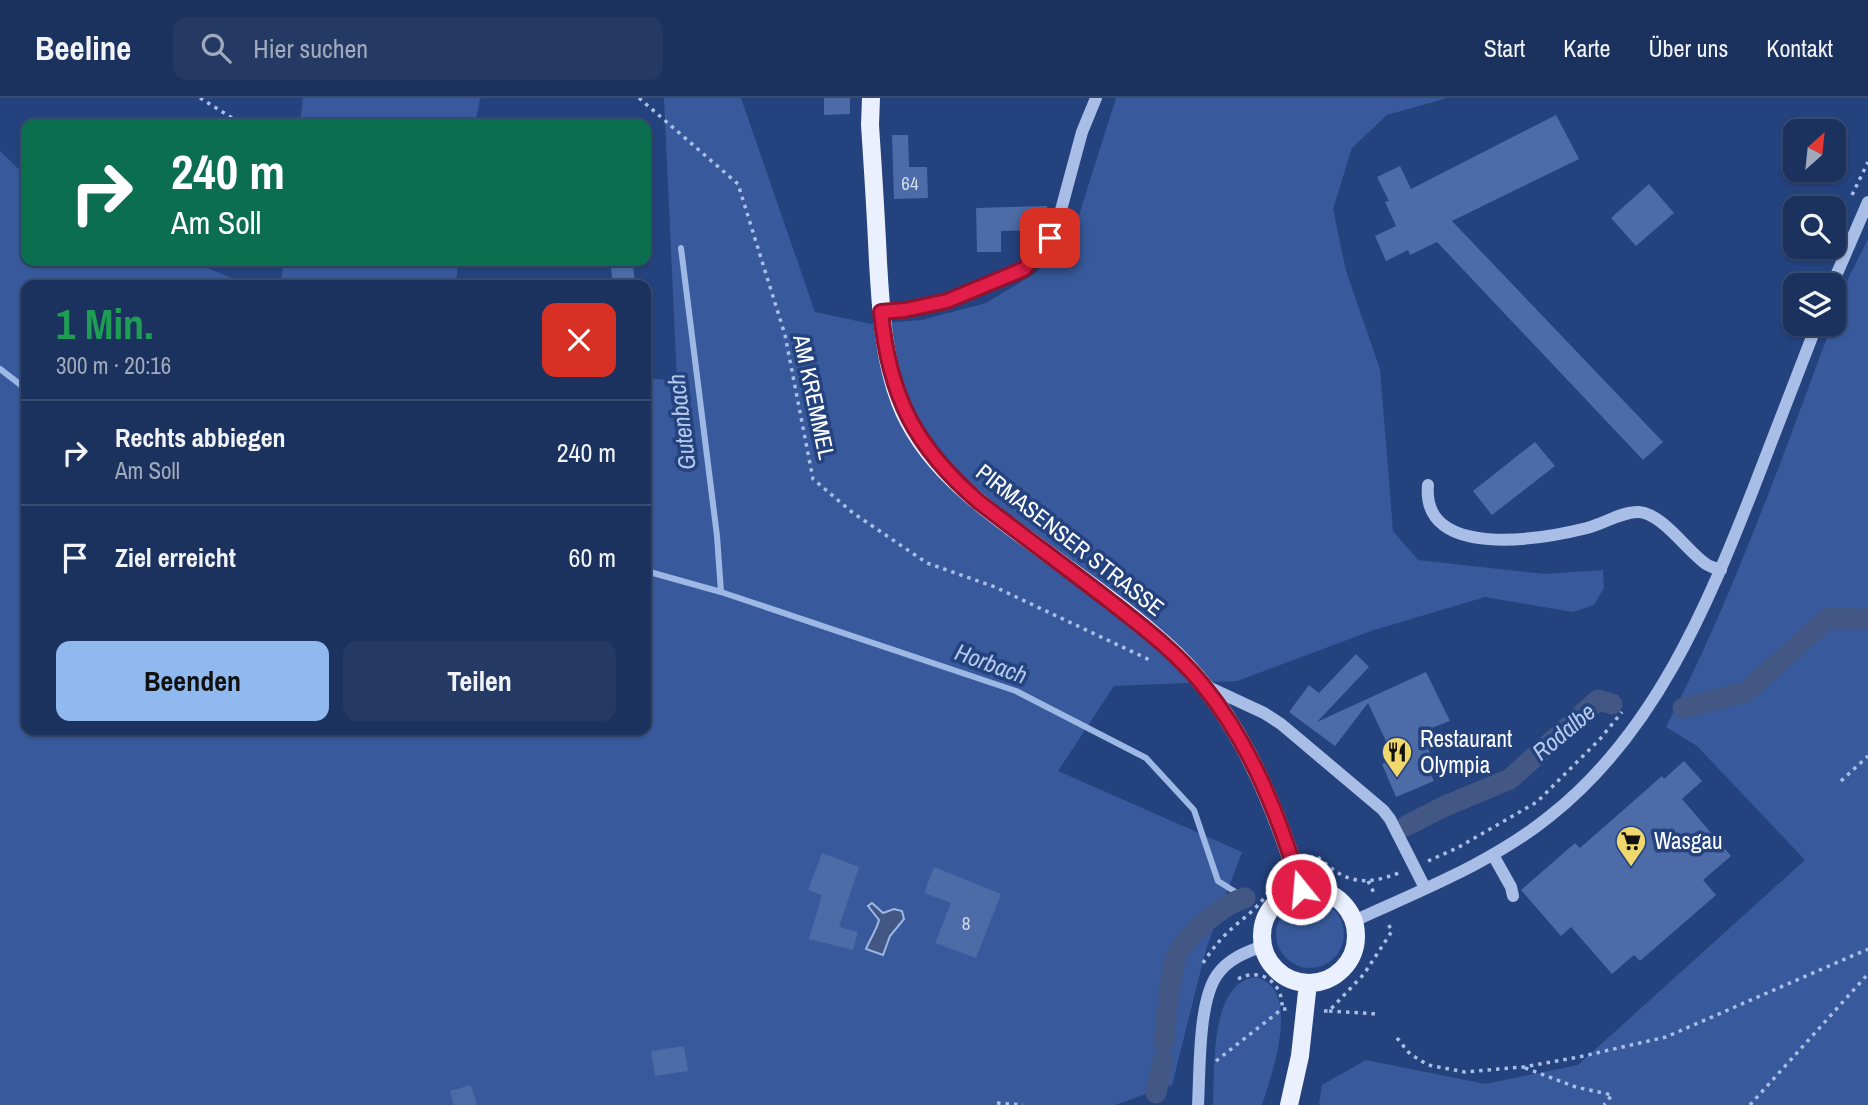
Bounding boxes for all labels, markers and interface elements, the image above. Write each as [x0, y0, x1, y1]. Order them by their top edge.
search box [173, 17, 663, 80]
text: Beeline [35, 26, 131, 70]
icon: search [197, 29, 235, 67]
text: Hier suchen [253, 31, 368, 66]
text: Start [1484, 32, 1525, 64]
text: Karte [1563, 32, 1610, 64]
text: Über uns [1648, 32, 1728, 64]
text: Kontakt [1766, 32, 1833, 64]
north arrow [1783, 119, 1846, 182]
map controls [1783, 119, 1846, 336]
text: 240 m [171, 138, 285, 204]
icon: right [56, 147, 147, 238]
house number: 64 [901, 170, 919, 196]
button: search [1783, 196, 1846, 259]
text: Am Soll [171, 201, 261, 244]
pin [1020, 208, 1080, 268]
icon: arrive [1031, 219, 1069, 257]
button: layers [1783, 273, 1846, 336]
text: 1 Min. [56, 296, 154, 352]
button: close [542, 303, 616, 377]
street label: AM KREMMEL [786, 331, 843, 463]
text: 300 m · 20:16 [56, 350, 171, 381]
water label: Gutenbach [659, 372, 703, 472]
text: Rechts abbiegen [115, 420, 286, 455]
icon: right [56, 434, 94, 472]
text: 240 m [557, 435, 616, 470]
text: Am Soll [115, 455, 180, 486]
street label: PIRMASENSER STRASSE [970, 456, 1171, 623]
icon: arrive [56, 539, 94, 577]
text: Ziel erreicht [115, 540, 236, 575]
text: 60 m [569, 540, 616, 575]
water label: Horbach [951, 635, 1032, 691]
button: Beenden [56, 641, 329, 721]
button: Teilen [343, 641, 616, 721]
water label: Rodalbe [1525, 695, 1602, 767]
place label: Restaurant Olympia [1420, 723, 1512, 780]
restaurant icon: Restaurant Olympia [1380, 735, 1414, 779]
supermarket icon: Wasgau [1614, 824, 1648, 868]
place label: Wasgau [1654, 825, 1723, 856]
position arrow [1264, 852, 1338, 926]
house number: 8 [962, 910, 970, 936]

